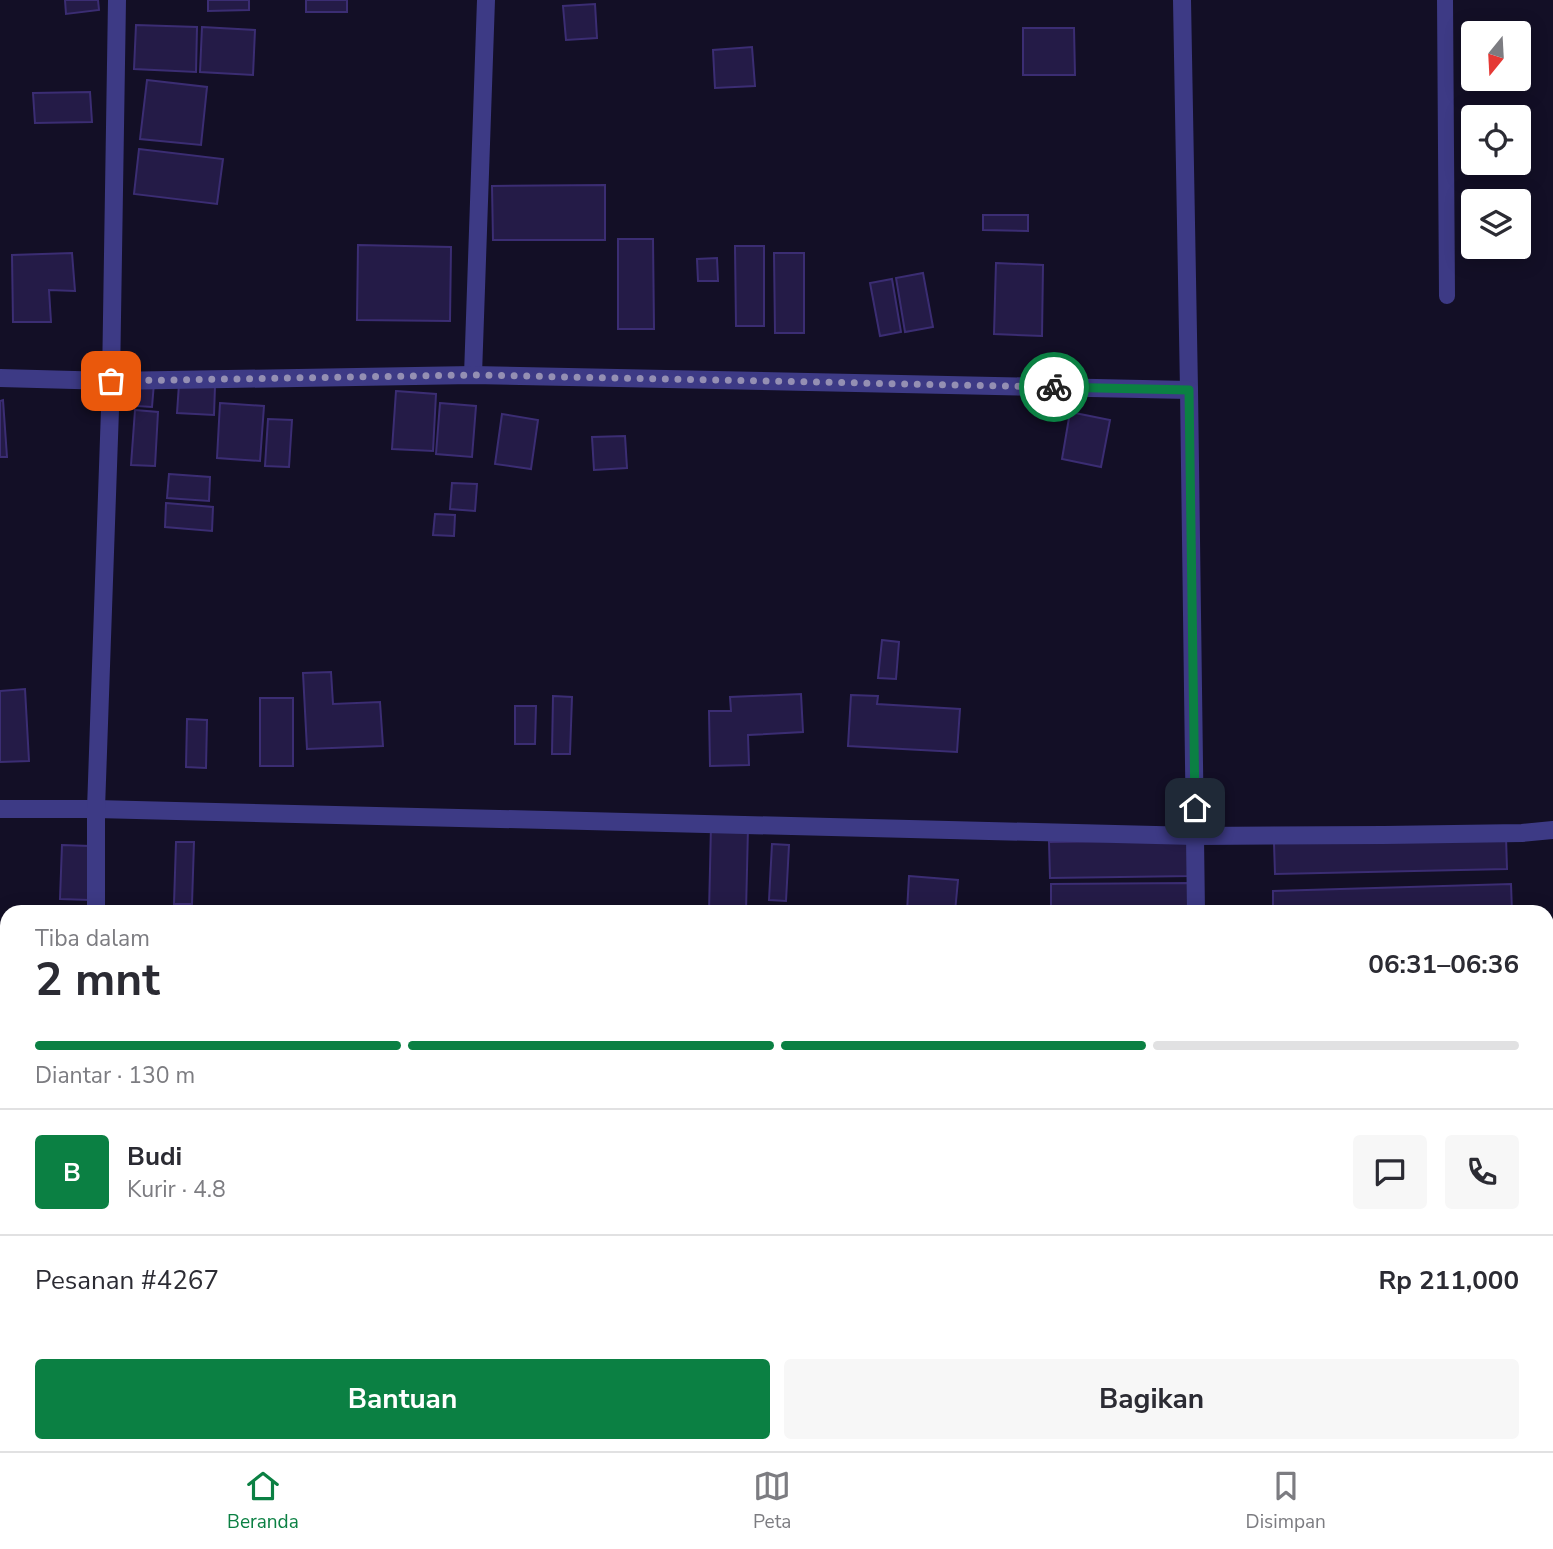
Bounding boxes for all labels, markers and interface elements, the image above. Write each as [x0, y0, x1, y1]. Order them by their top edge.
north arrow [1461, 21, 1531, 91]
map controls [1461, 21, 1531, 259]
button: locate [1461, 105, 1531, 175]
button: layers [1461, 189, 1531, 259]
pin [81, 351, 141, 411]
courier [1019, 352, 1089, 422]
icon: bag [92, 362, 130, 400]
icon: bike [1035, 368, 1073, 406]
pin [1165, 778, 1225, 838]
icon: home [1176, 789, 1214, 827]
text: Tiba dalam [35, 923, 150, 954]
text: 06:31–06:36 [1368, 947, 1519, 982]
text: 2 mnt [35, 948, 160, 1011]
text: Diantar · 130 m [35, 1060, 195, 1091]
button: chat [1353, 1135, 1427, 1209]
button: phone [1445, 1135, 1519, 1209]
text: Budi [127, 1139, 182, 1174]
text: B [63, 1155, 81, 1190]
text: Kurir · 4.8 [127, 1174, 226, 1205]
text: Pesanan #4267 [35, 1263, 219, 1298]
text: Rp 211,000 [1378, 1263, 1519, 1298]
button: Bantuan [35, 1359, 770, 1439]
button: Bagikan [784, 1359, 1519, 1439]
tab: Beranda [227, 1467, 299, 1535]
tab: Peta [753, 1467, 791, 1535]
tab: Disimpan [1246, 1467, 1326, 1535]

